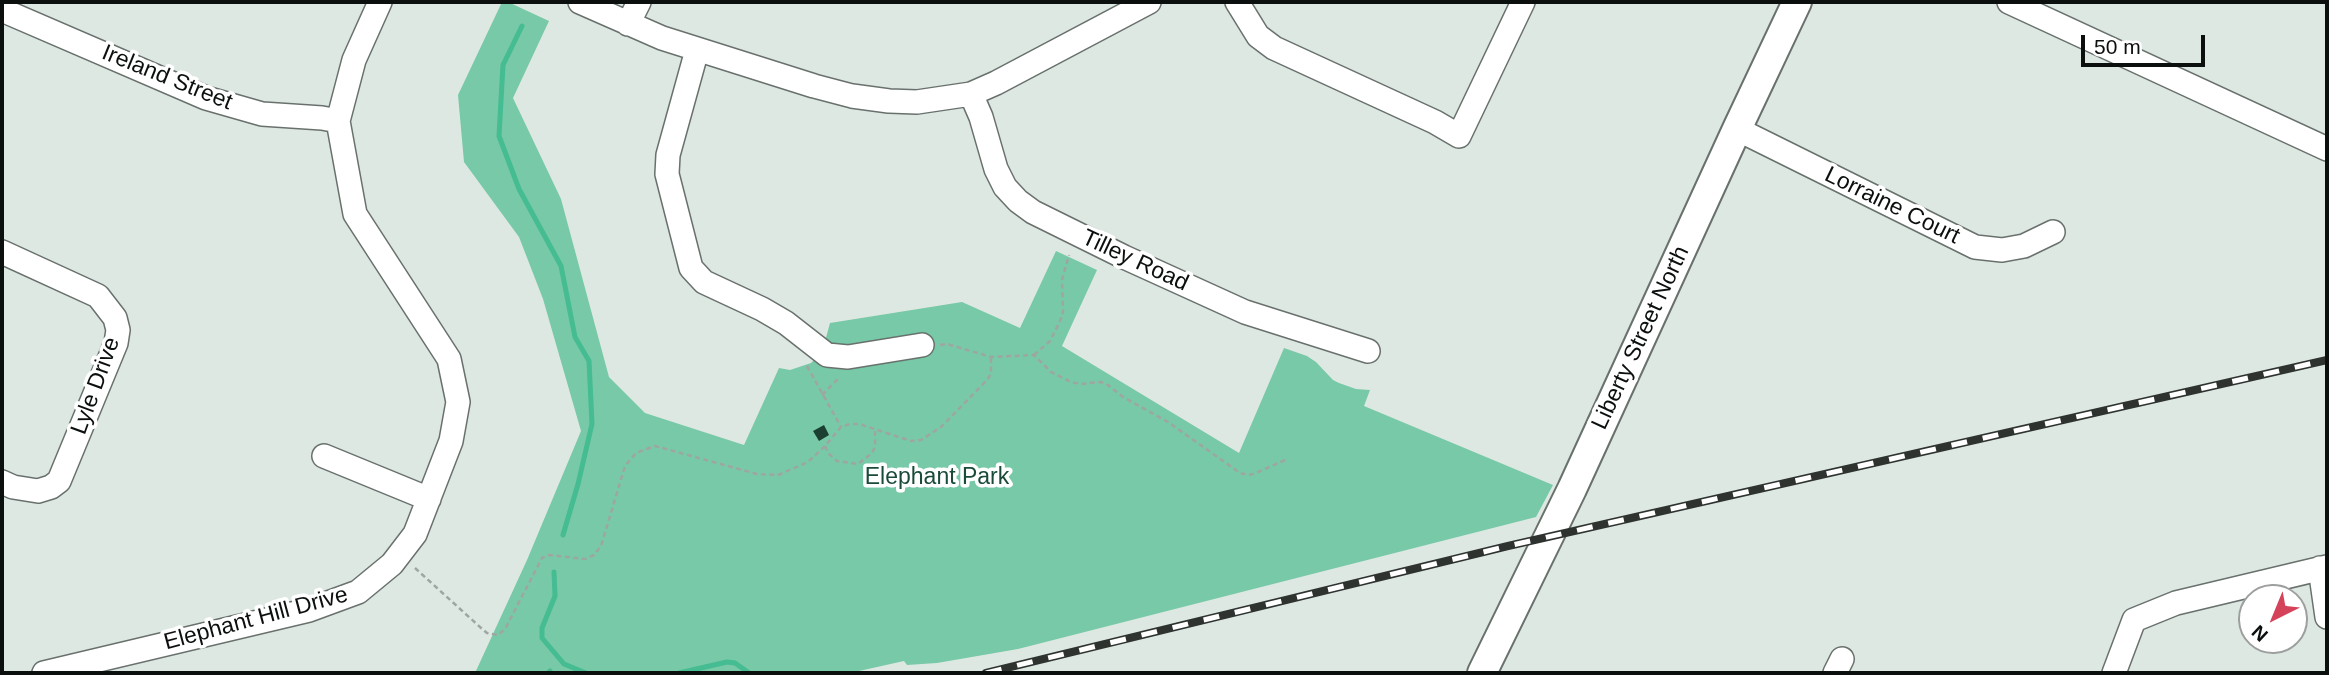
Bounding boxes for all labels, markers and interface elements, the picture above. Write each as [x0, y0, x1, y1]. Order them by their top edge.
scale bar [2084, 21, 2208, 65]
text: 50 m [2094, 35, 2141, 58]
street label: Ireland Street [98, 39, 236, 117]
street label: Lorraine Court [1820, 161, 1964, 251]
street label: Tilley Road [1077, 224, 1193, 298]
street label: Liberty Street North [1586, 242, 1696, 434]
street label: Lyle Drive [66, 334, 126, 438]
park label: Elephant Park [865, 464, 1009, 492]
street label: Elephant Hill Drive [161, 581, 351, 657]
north arrow [2238, 584, 2308, 654]
text: N [2248, 621, 2272, 646]

